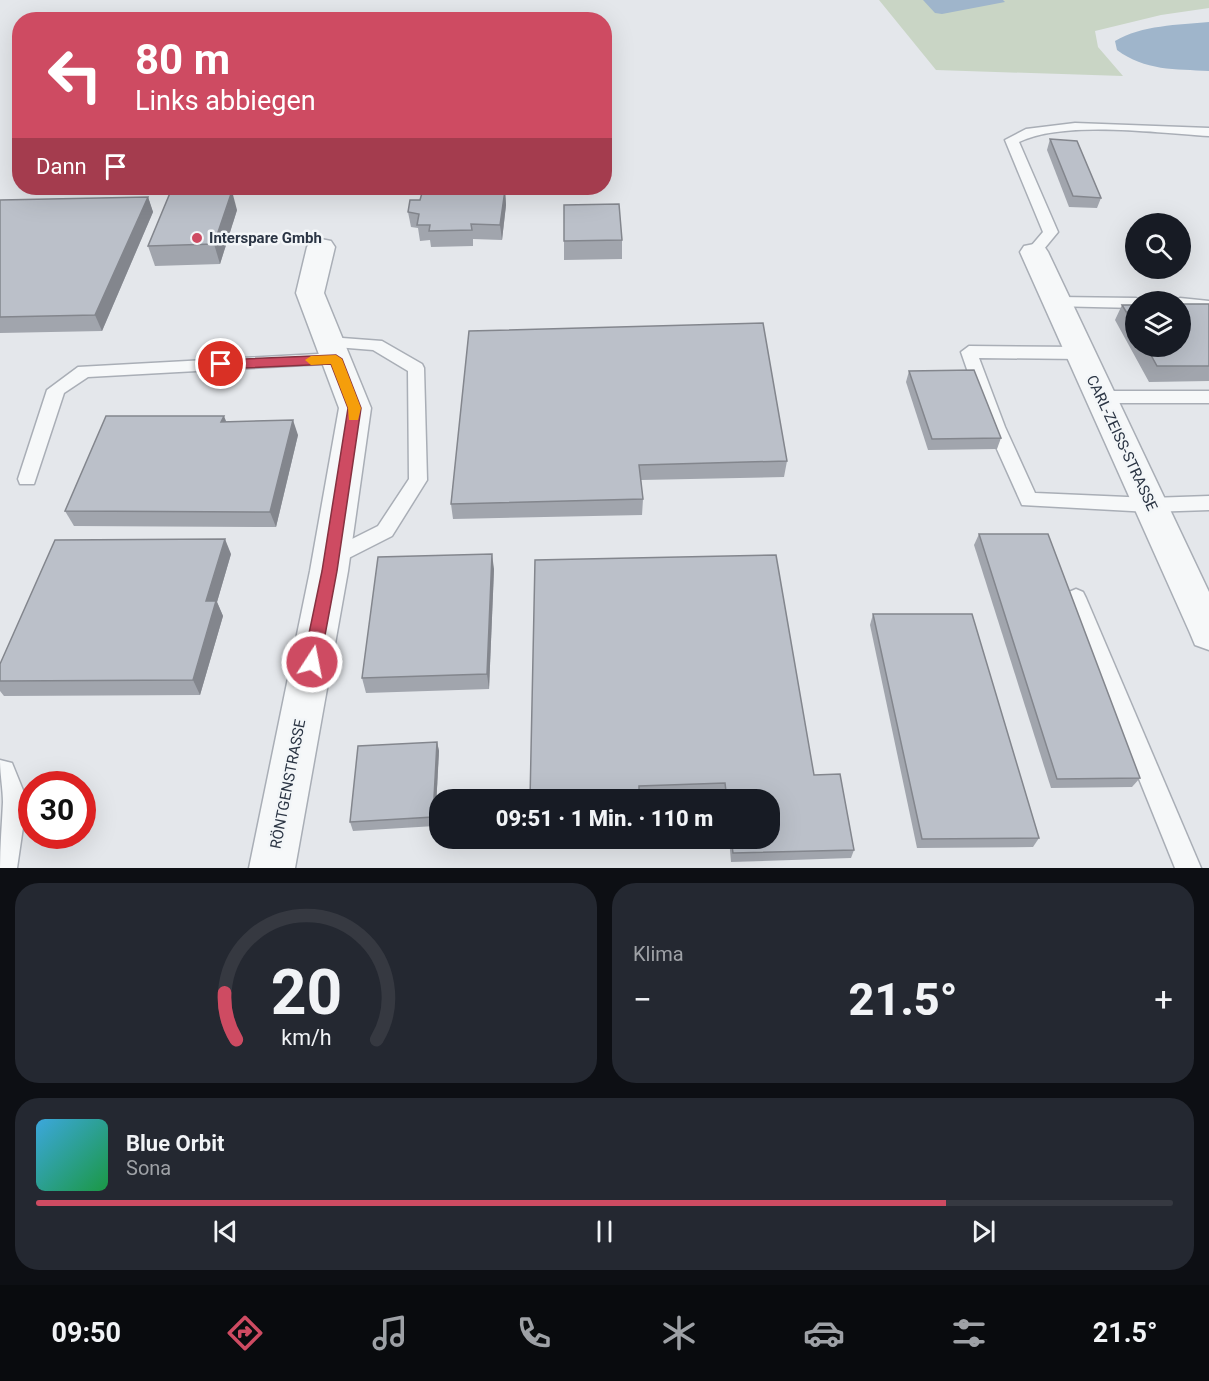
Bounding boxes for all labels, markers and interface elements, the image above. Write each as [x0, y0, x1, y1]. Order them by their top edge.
text: 80 m [135, 35, 230, 84]
icon: left [36, 36, 114, 114]
text: Links abbiegen [135, 85, 316, 117]
icon: arrive [99, 150, 132, 183]
text: Dann [36, 154, 87, 179]
map controls [1125, 213, 1191, 357]
button: search [1125, 213, 1191, 279]
place label: Interspare Gmbh [209, 229, 322, 247]
marker: Interspare Gmbh [190, 231, 204, 245]
button: layers [1125, 291, 1191, 357]
pin [195, 338, 246, 389]
icon: arrive [204, 347, 237, 380]
street label: CARL-ZEISS-STRASSE [1083, 372, 1162, 514]
position arrow [280, 630, 344, 694]
street label: RÖNTGENSTRASSE [267, 717, 309, 850]
speed limit sign: 30 [18, 771, 96, 849]
text: 09:51 · 1 Min. · 110 m [496, 806, 713, 831]
text: Klima [633, 942, 684, 966]
text: 20 [270, 956, 342, 1029]
text: 21.5° [849, 973, 958, 1026]
text: − [633, 980, 652, 1019]
text: + [1154, 980, 1173, 1019]
text: km/h [281, 1025, 331, 1050]
text: Blue Orbit [126, 1131, 224, 1156]
text: Sona [126, 1156, 171, 1180]
icon: previous [209, 1215, 242, 1248]
icon: pause [588, 1215, 621, 1248]
icon: next [967, 1215, 1000, 1248]
icon: directions [224, 1312, 266, 1354]
icon: music [369, 1312, 411, 1354]
icon: phone [513, 1312, 555, 1354]
icon: climate [658, 1312, 700, 1354]
icon: car [803, 1312, 845, 1354]
icon: filters [948, 1312, 990, 1354]
text: 09:50 [51, 1317, 121, 1349]
text: 21.5° [1093, 1317, 1158, 1349]

